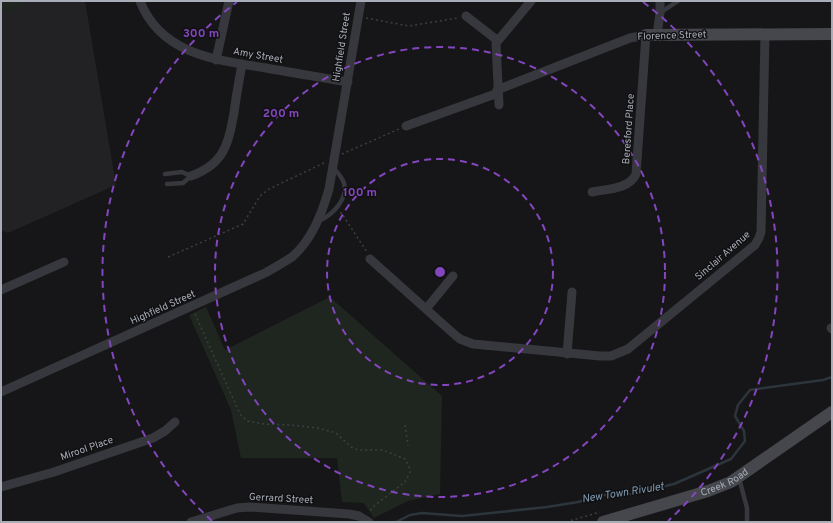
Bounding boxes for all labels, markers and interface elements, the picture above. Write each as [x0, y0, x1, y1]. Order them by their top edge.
street label: Highfield Street [330, 11, 354, 83]
text: 300 m [183, 26, 219, 42]
street label: Florence Street [637, 28, 707, 44]
street label: Amy Street [232, 45, 284, 67]
street label: Beresford Place [620, 93, 638, 165]
text: 200 m [263, 106, 299, 122]
text: 100 m [343, 185, 377, 201]
street label: Sinclair Avenue [693, 228, 753, 284]
centre of rings [433, 265, 447, 279]
street label: Highfield Street [128, 288, 198, 328]
street label: Mirool Place [59, 434, 115, 464]
street label: Creek Road [699, 465, 751, 499]
water label: New Town Rivulet [581, 479, 666, 506]
street label: Gerrard Street [248, 491, 314, 507]

